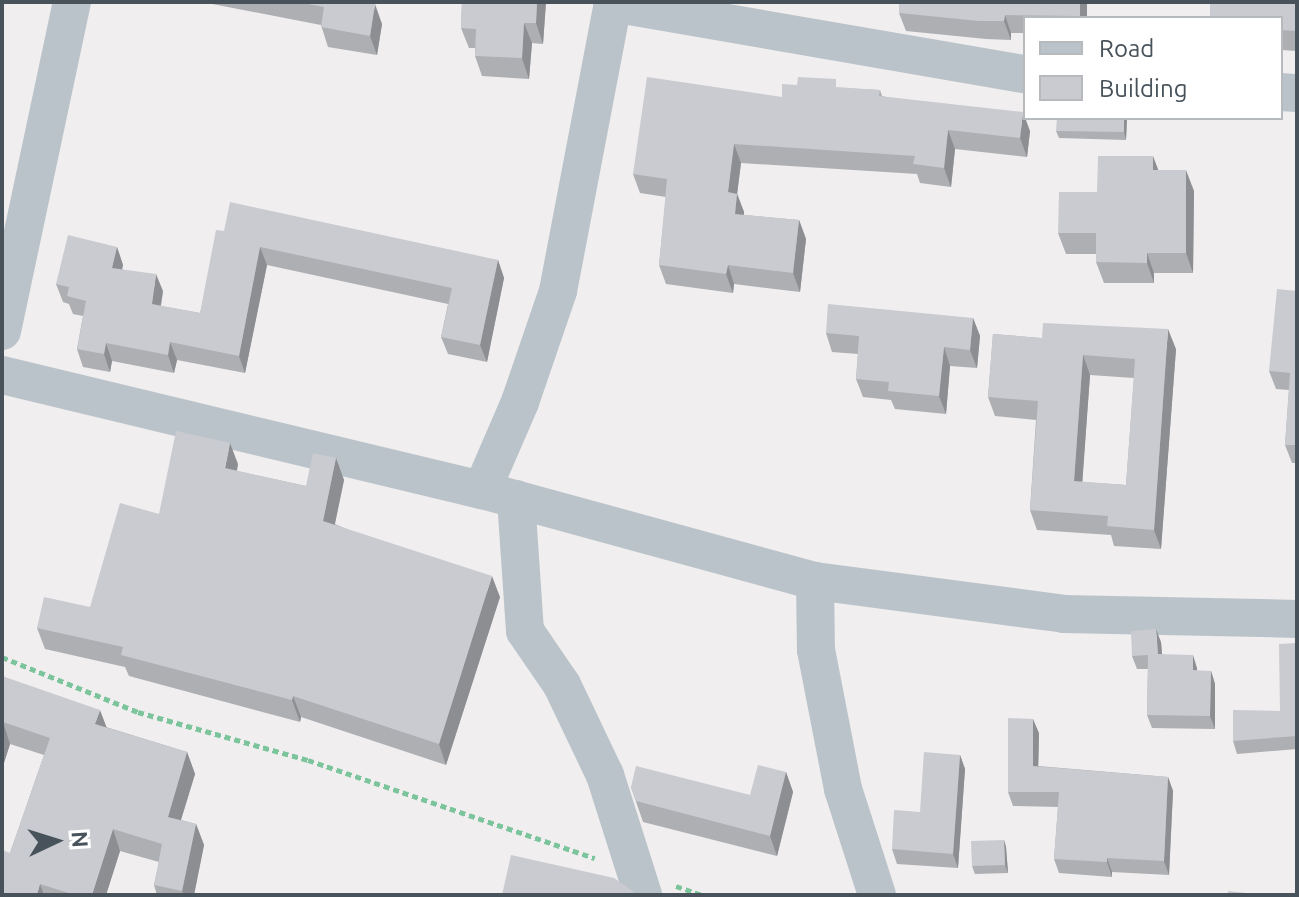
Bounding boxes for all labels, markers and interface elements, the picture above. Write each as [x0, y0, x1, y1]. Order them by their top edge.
legend [1023, 16, 1283, 120]
text: Road [1099, 35, 1154, 62]
text: Building [1099, 75, 1187, 102]
north arrow [16, 801, 96, 881]
text: N [67, 830, 93, 848]

